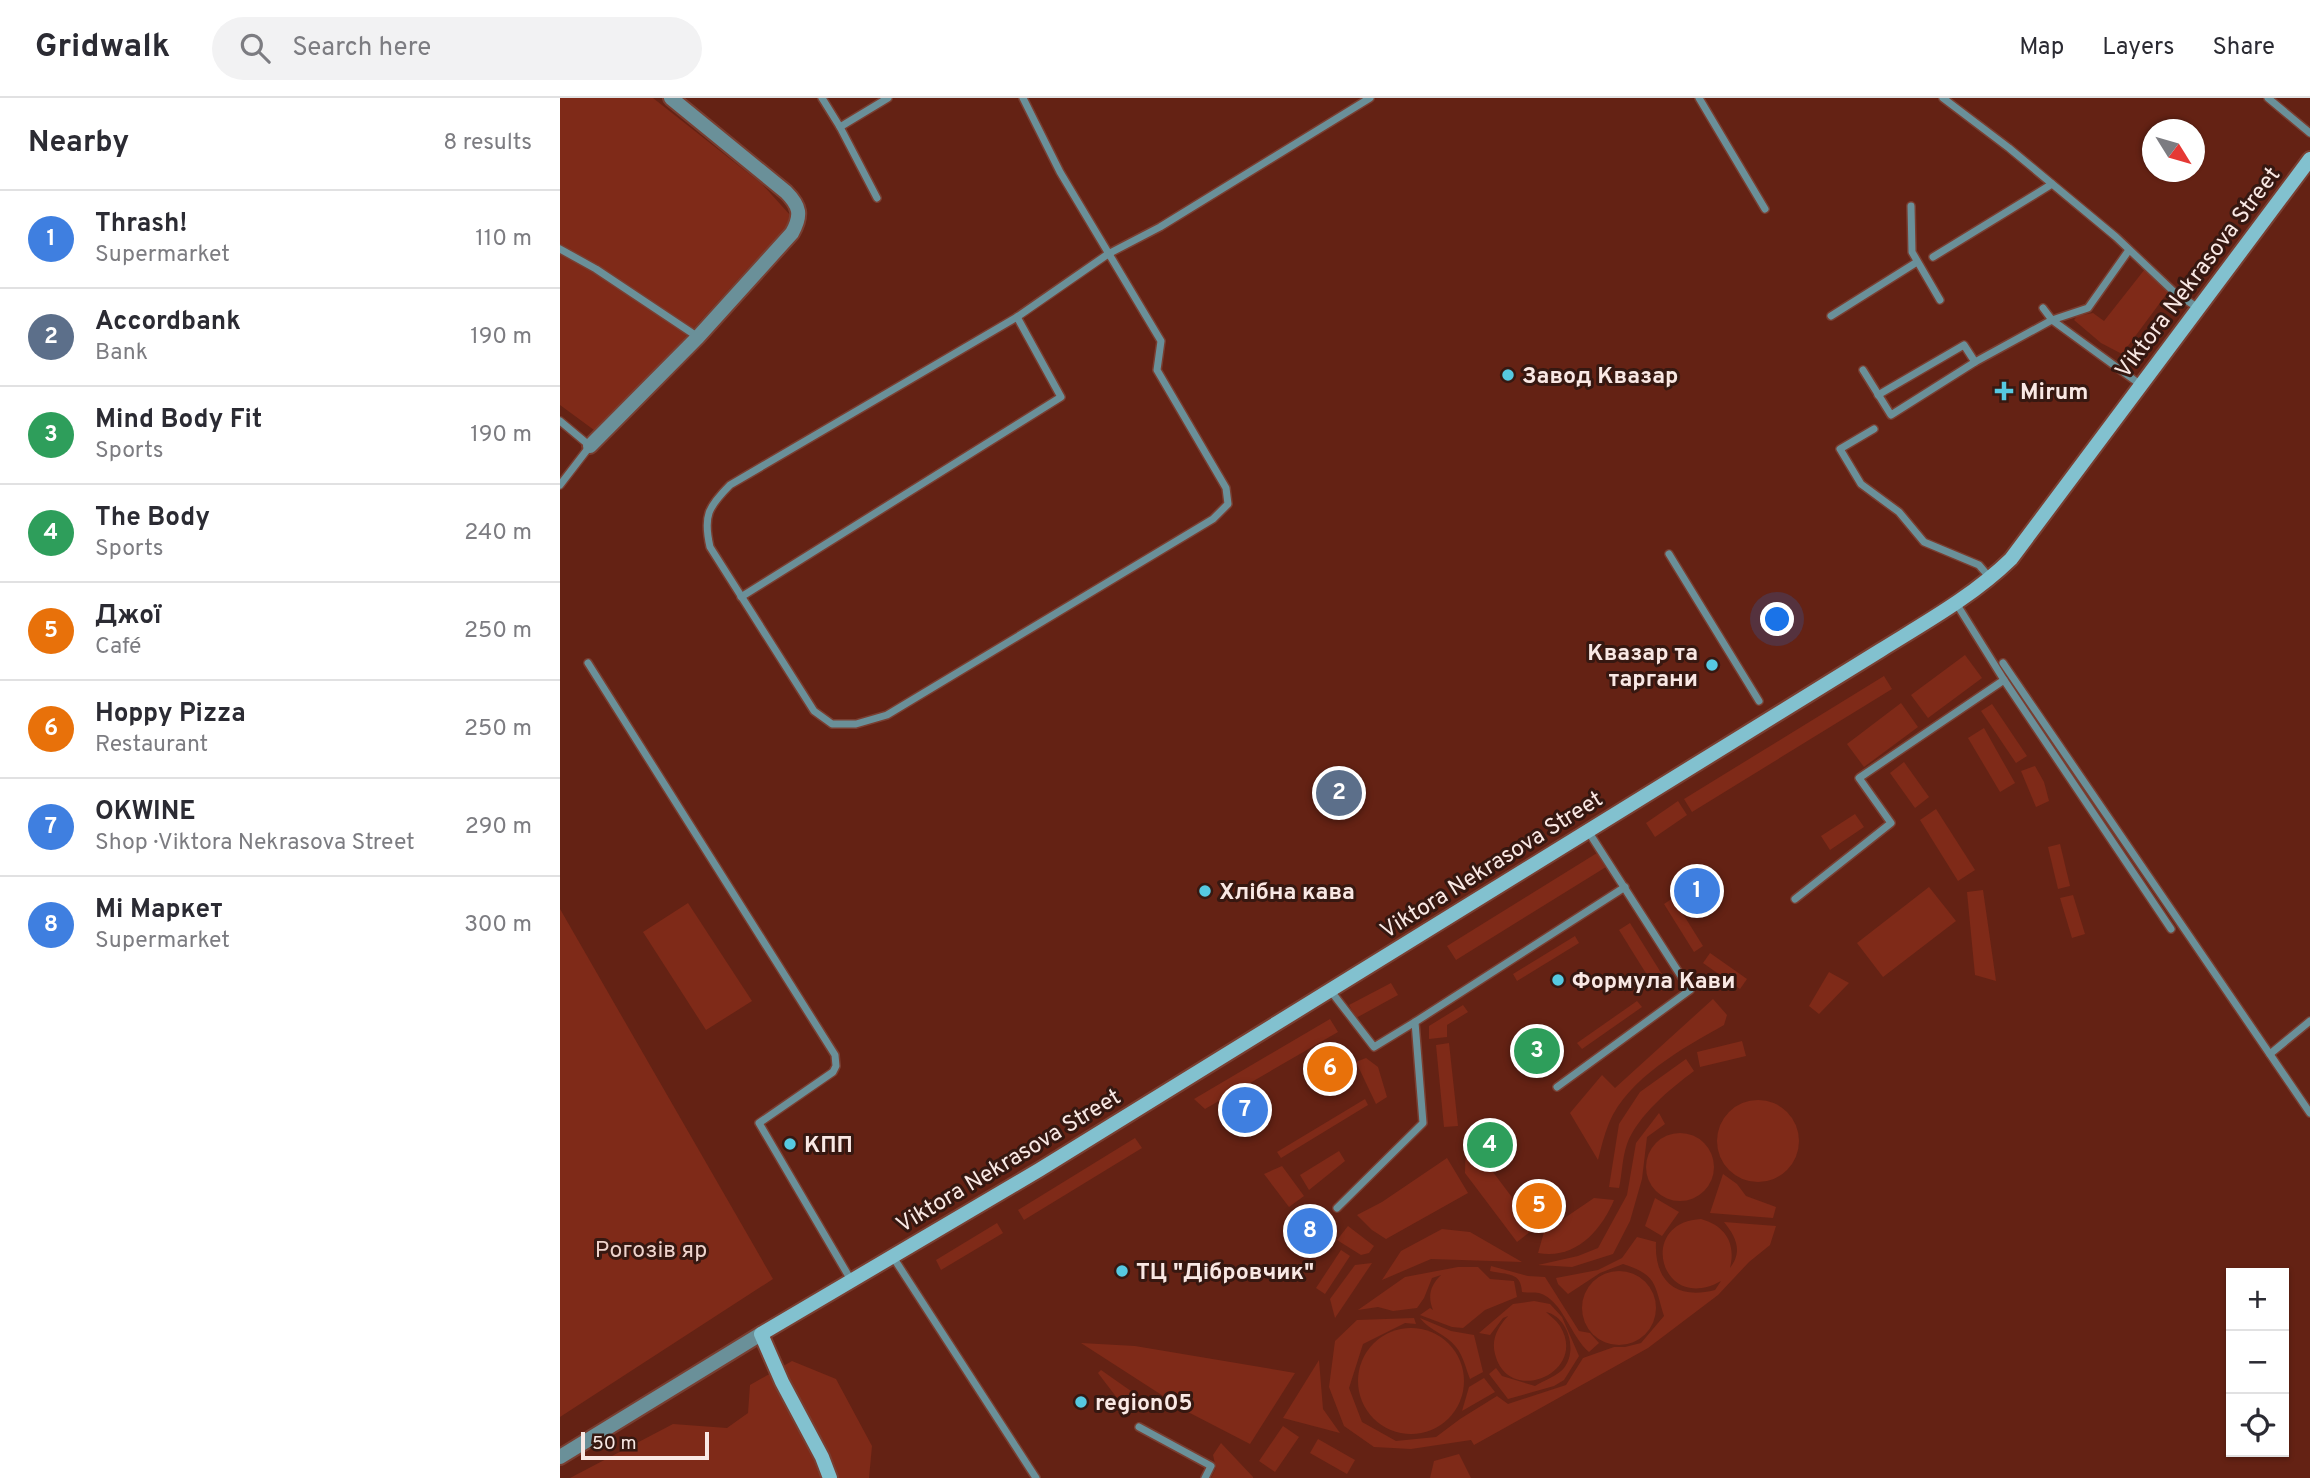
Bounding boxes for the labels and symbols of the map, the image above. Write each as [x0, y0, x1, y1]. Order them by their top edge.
north arrow [2142, 119, 2205, 182]
street label: Viktora Nekrasova Street [2110, 162, 2288, 385]
place label: Завод Квазар [1522, 363, 1678, 392]
marker: Завод Квазар [1500, 367, 1516, 383]
place label: Mirum [2020, 379, 2089, 408]
marker: Mirum [1994, 381, 2014, 401]
your location [1760, 602, 1794, 636]
place label: Квазар та таргани [1587, 640, 1698, 695]
marker: Квазар та таргани [1704, 657, 1720, 673]
pin: 2 [1316, 767, 1362, 819]
street label: Viktora Nekrasova Street [1376, 786, 1609, 947]
pin: 1 [1674, 865, 1720, 917]
place label: Хлібна кава [1219, 879, 1355, 908]
marker: Хлібна кава [1197, 883, 1213, 899]
place label: Формула Кави [1572, 968, 1735, 997]
marker: Формула Кави [1550, 972, 1566, 988]
pin: 3 [1514, 1025, 1560, 1077]
pin: 6 [1307, 1043, 1353, 1095]
street label: Viktora Nekrasova Street [892, 1084, 1127, 1241]
pin: 7 [1222, 1084, 1268, 1136]
pin: 4 [1467, 1119, 1513, 1171]
place label: КПП [804, 1132, 853, 1161]
marker: КПП [782, 1136, 798, 1152]
pin: 5 [1516, 1180, 1562, 1232]
pin: 8 [1287, 1205, 1333, 1257]
park label: Рогозів яр [595, 1237, 707, 1266]
place label: ТЦ "Дібровчик" [1136, 1259, 1314, 1288]
marker: ТЦ "Дібровчик" [1114, 1263, 1130, 1279]
place label: region05 [1095, 1390, 1193, 1419]
marker: region05 [1073, 1394, 1089, 1410]
scale bar [581, 1429, 709, 1461]

